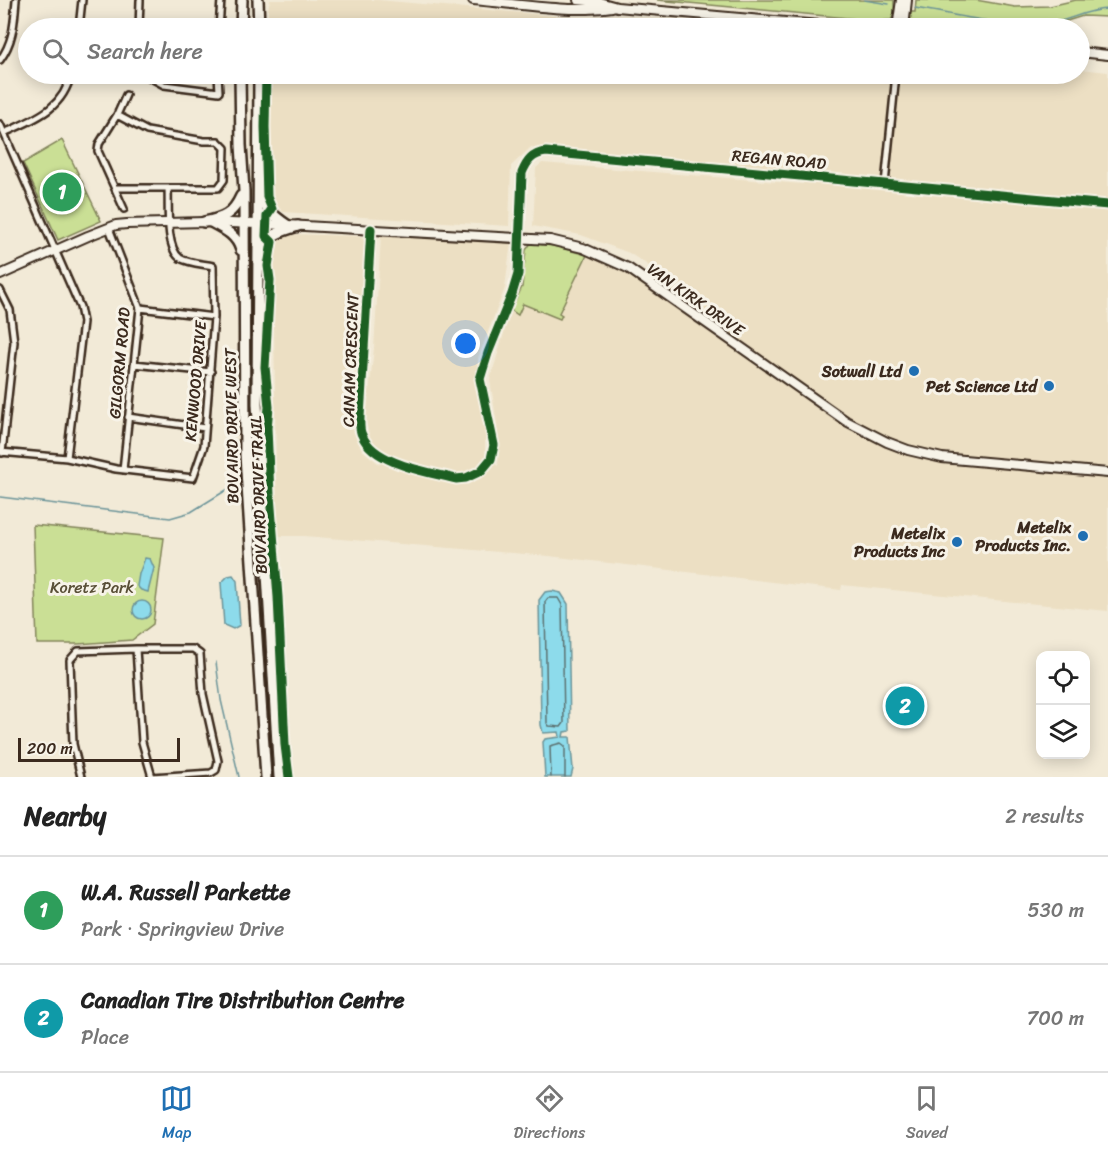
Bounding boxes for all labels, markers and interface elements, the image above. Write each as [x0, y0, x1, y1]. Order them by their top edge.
search box [18, 18, 1090, 84]
text: Search here [87, 32, 203, 71]
icon: search [39, 35, 72, 68]
street label: REGAN ROAD [731, 141, 828, 178]
pin: 1 [42, 170, 82, 214]
street label: VAN KIRK DRIVE [641, 255, 752, 345]
street label: CANAM CRESCENT [334, 291, 367, 428]
street label: GILGORM ROAD [100, 306, 139, 420]
street label: KENWOOD DRIVE [176, 318, 215, 443]
your location [451, 329, 480, 358]
street label: BOVAIRD DRIVE WEST [216, 347, 247, 504]
place label: Sotwall Ltd [821, 357, 904, 386]
marker: Sotwall Ltd [907, 364, 921, 378]
place label: Pet Science Ltd [926, 372, 1039, 401]
marker: Pet Science Ltd [1042, 379, 1056, 393]
street label: BOVAIRD DRIVE TRAIL [241, 415, 276, 575]
place label: Metelix Products Inc. [975, 513, 1072, 560]
place label: Metelix Products Inc [854, 519, 946, 566]
marker: Metelix Products Inc. [1076, 529, 1090, 543]
marker: Metelix Products Inc [950, 535, 964, 549]
park label: Koretz Park [50, 573, 135, 602]
map controls [1036, 651, 1090, 759]
button: locate [1036, 651, 1090, 705]
pin: 2 [886, 684, 924, 728]
button: layers [1036, 705, 1090, 759]
text: 200 m [27, 734, 73, 763]
scale bar [18, 735, 180, 762]
text: Nearby [24, 793, 106, 839]
text: 2 results [1005, 799, 1084, 834]
text: W.A. Russell Parkette [81, 873, 291, 912]
text: 1 [39, 893, 48, 928]
text: 530 m [1028, 893, 1084, 928]
text: Park · Springview Drive [81, 912, 284, 947]
text: Canadian Tire Distribution Centre [81, 981, 405, 1020]
text: 2 [38, 1001, 49, 1036]
text: 700 m [1027, 1001, 1084, 1036]
text: Place [81, 1020, 129, 1055]
tab: Map [160, 1082, 193, 1147]
tab: Directions [514, 1082, 585, 1147]
tab: Saved [906, 1082, 948, 1147]

